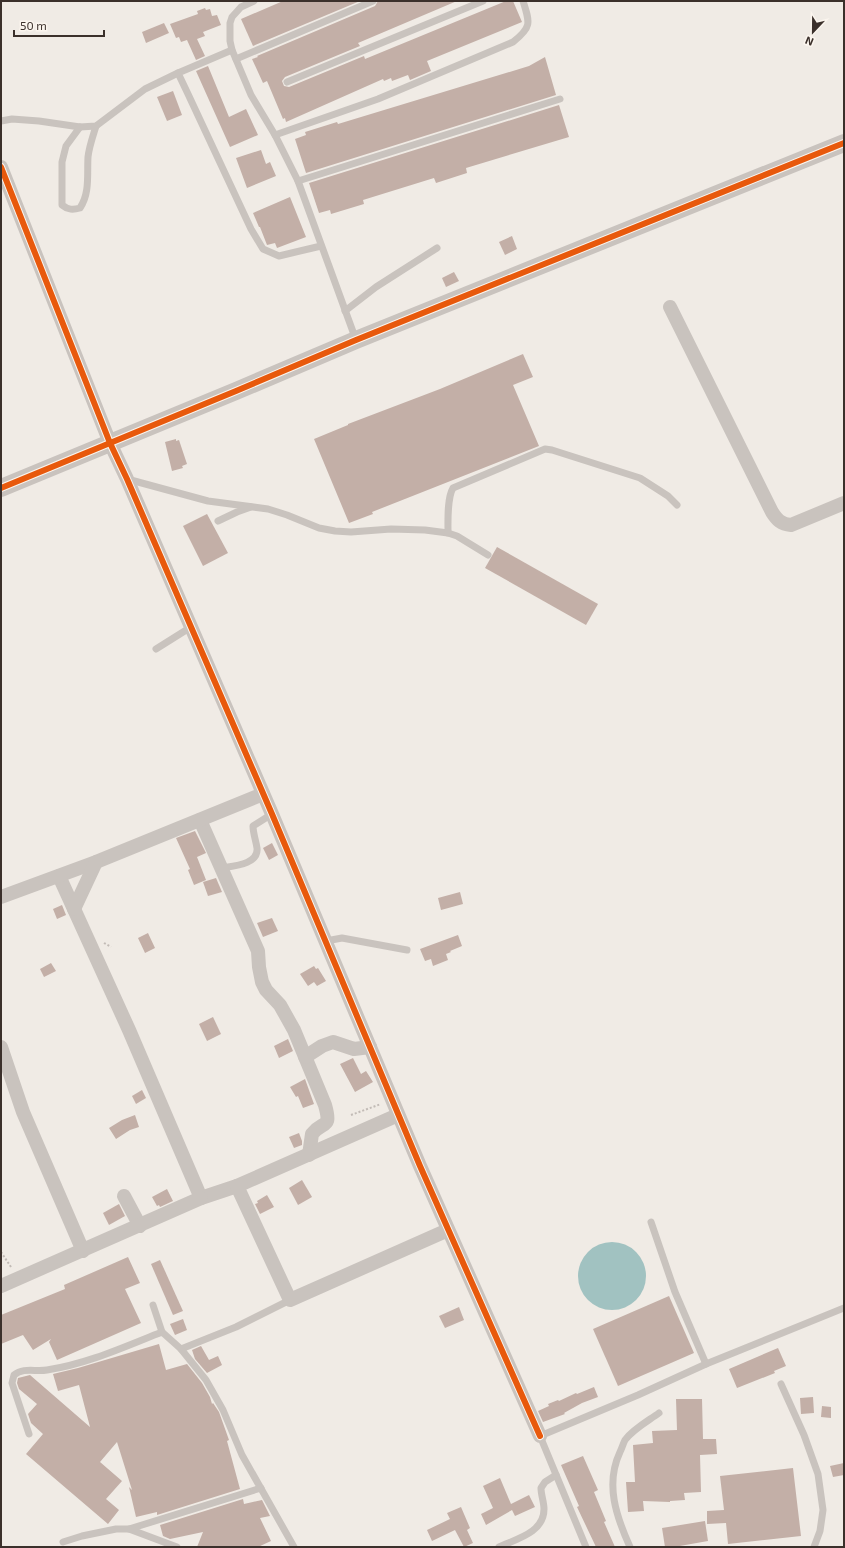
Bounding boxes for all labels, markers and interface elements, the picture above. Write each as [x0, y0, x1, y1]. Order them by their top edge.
scale bar [14, 12, 104, 38]
north arrow [793, 12, 833, 52]
text: 50 m [20, 18, 47, 32]
text: N [803, 34, 815, 49]

